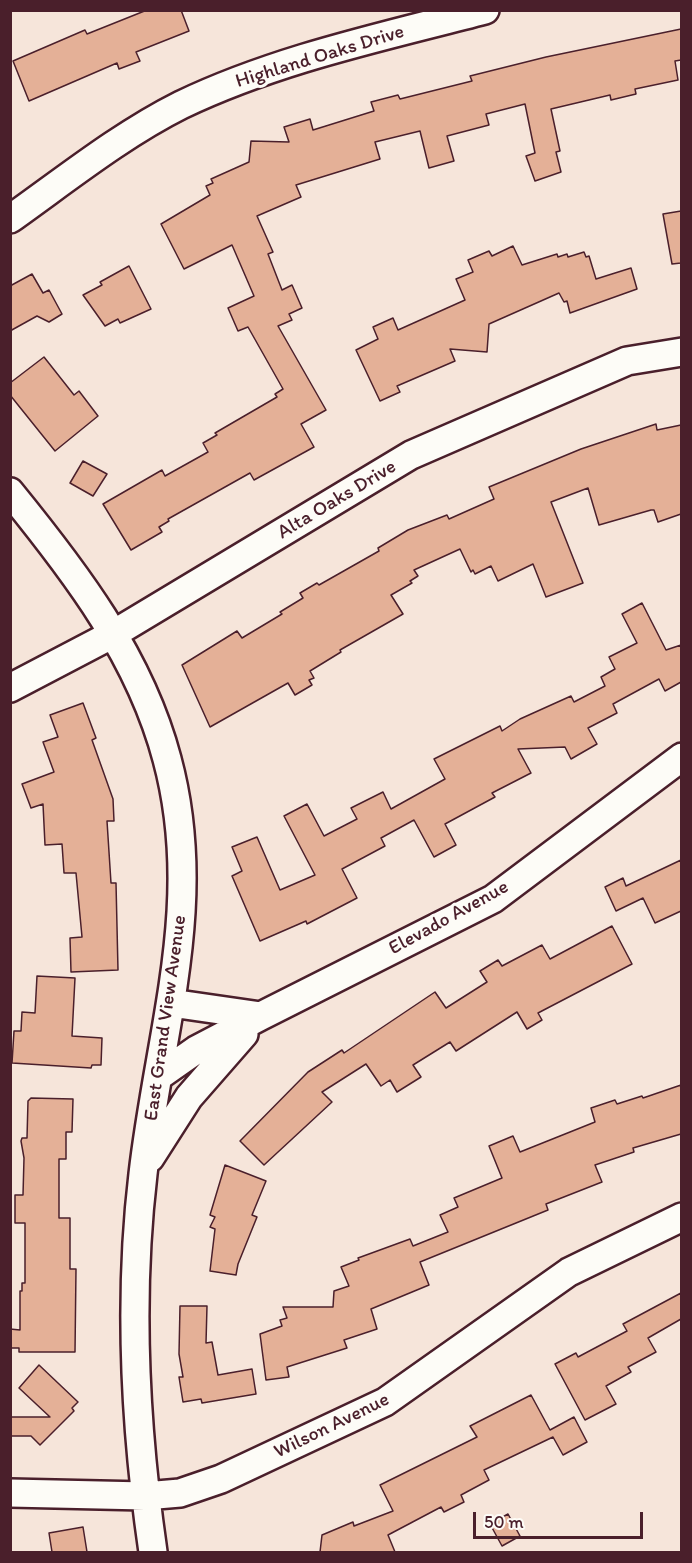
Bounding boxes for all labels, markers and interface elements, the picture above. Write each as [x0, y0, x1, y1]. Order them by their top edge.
street label: Highland Oaks Drive [233, 20, 407, 94]
street label: Alta Oaks Drive [273, 455, 401, 545]
street label: Elevado Avenue [385, 875, 513, 961]
street label: East Grand View Avenue [140, 914, 192, 1122]
street label: Wilson Avenue [270, 1388, 394, 1464]
scale bar [476, 1500, 646, 1538]
text: 50 m [484, 1511, 524, 1533]

